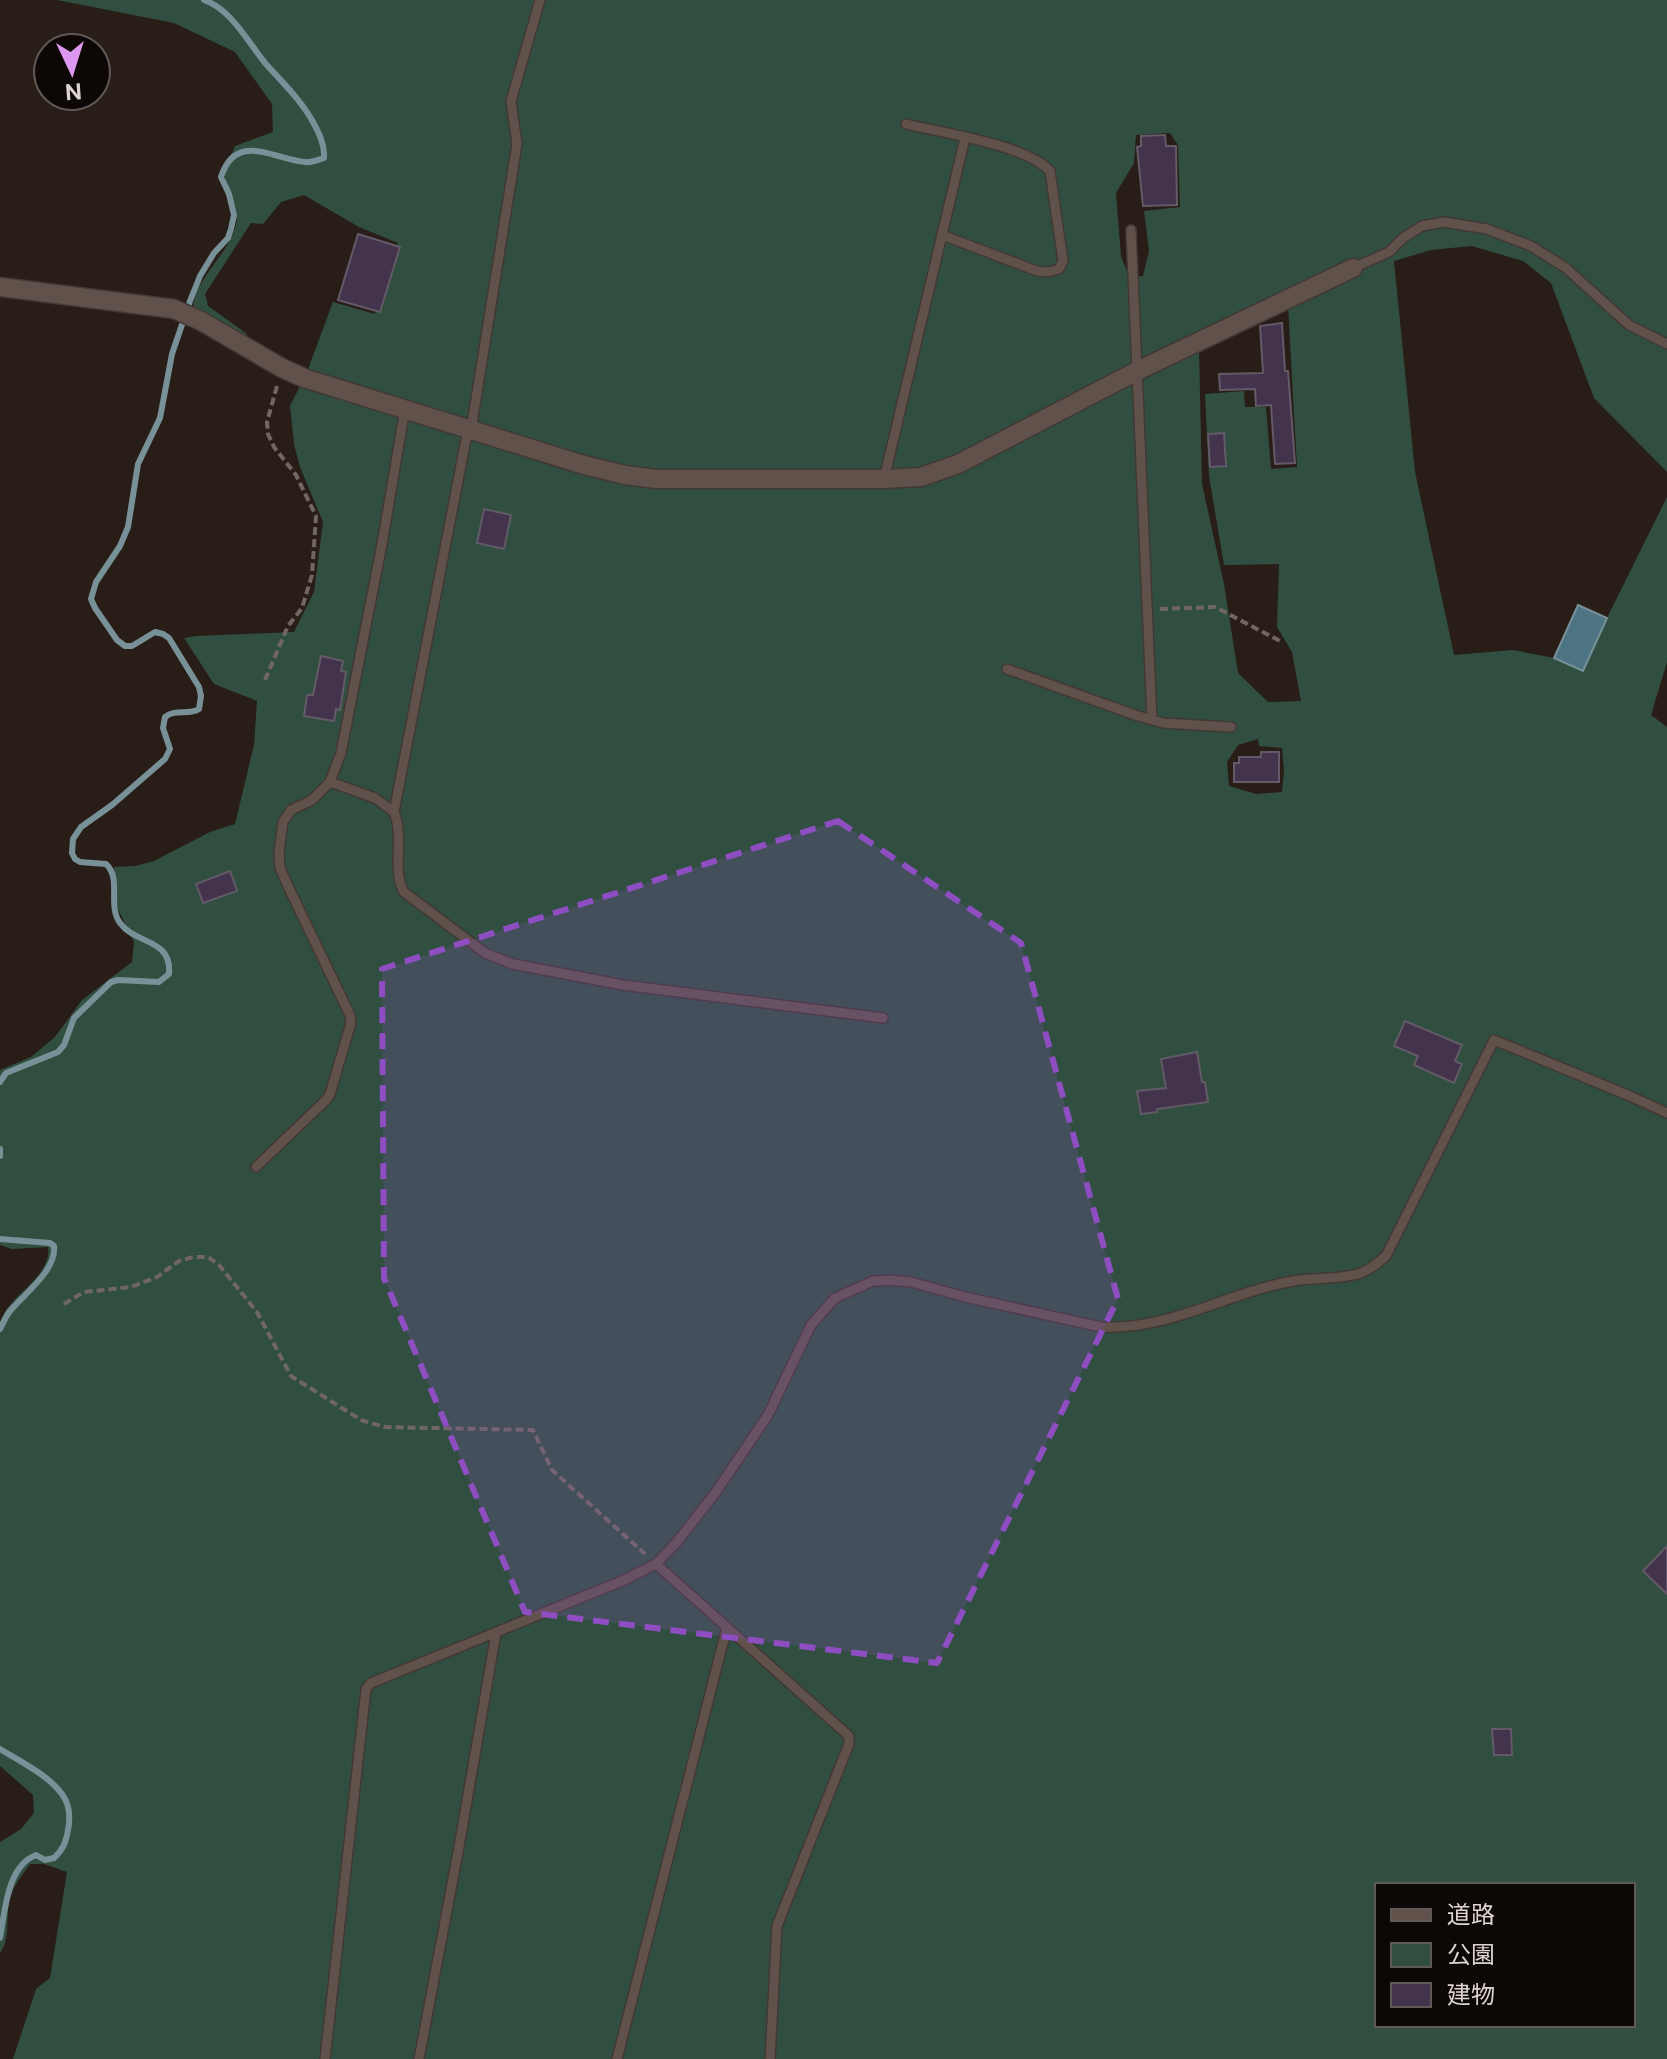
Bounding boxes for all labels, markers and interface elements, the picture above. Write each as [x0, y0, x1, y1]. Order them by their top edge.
north arrow [32, 32, 112, 112]
text: N [64, 78, 83, 106]
legend [1375, 1883, 1635, 2027]
text: 道路 [1447, 1900, 1495, 1928]
text: 公園 [1447, 1940, 1495, 1968]
text: 建物 [1447, 1980, 1495, 2008]

